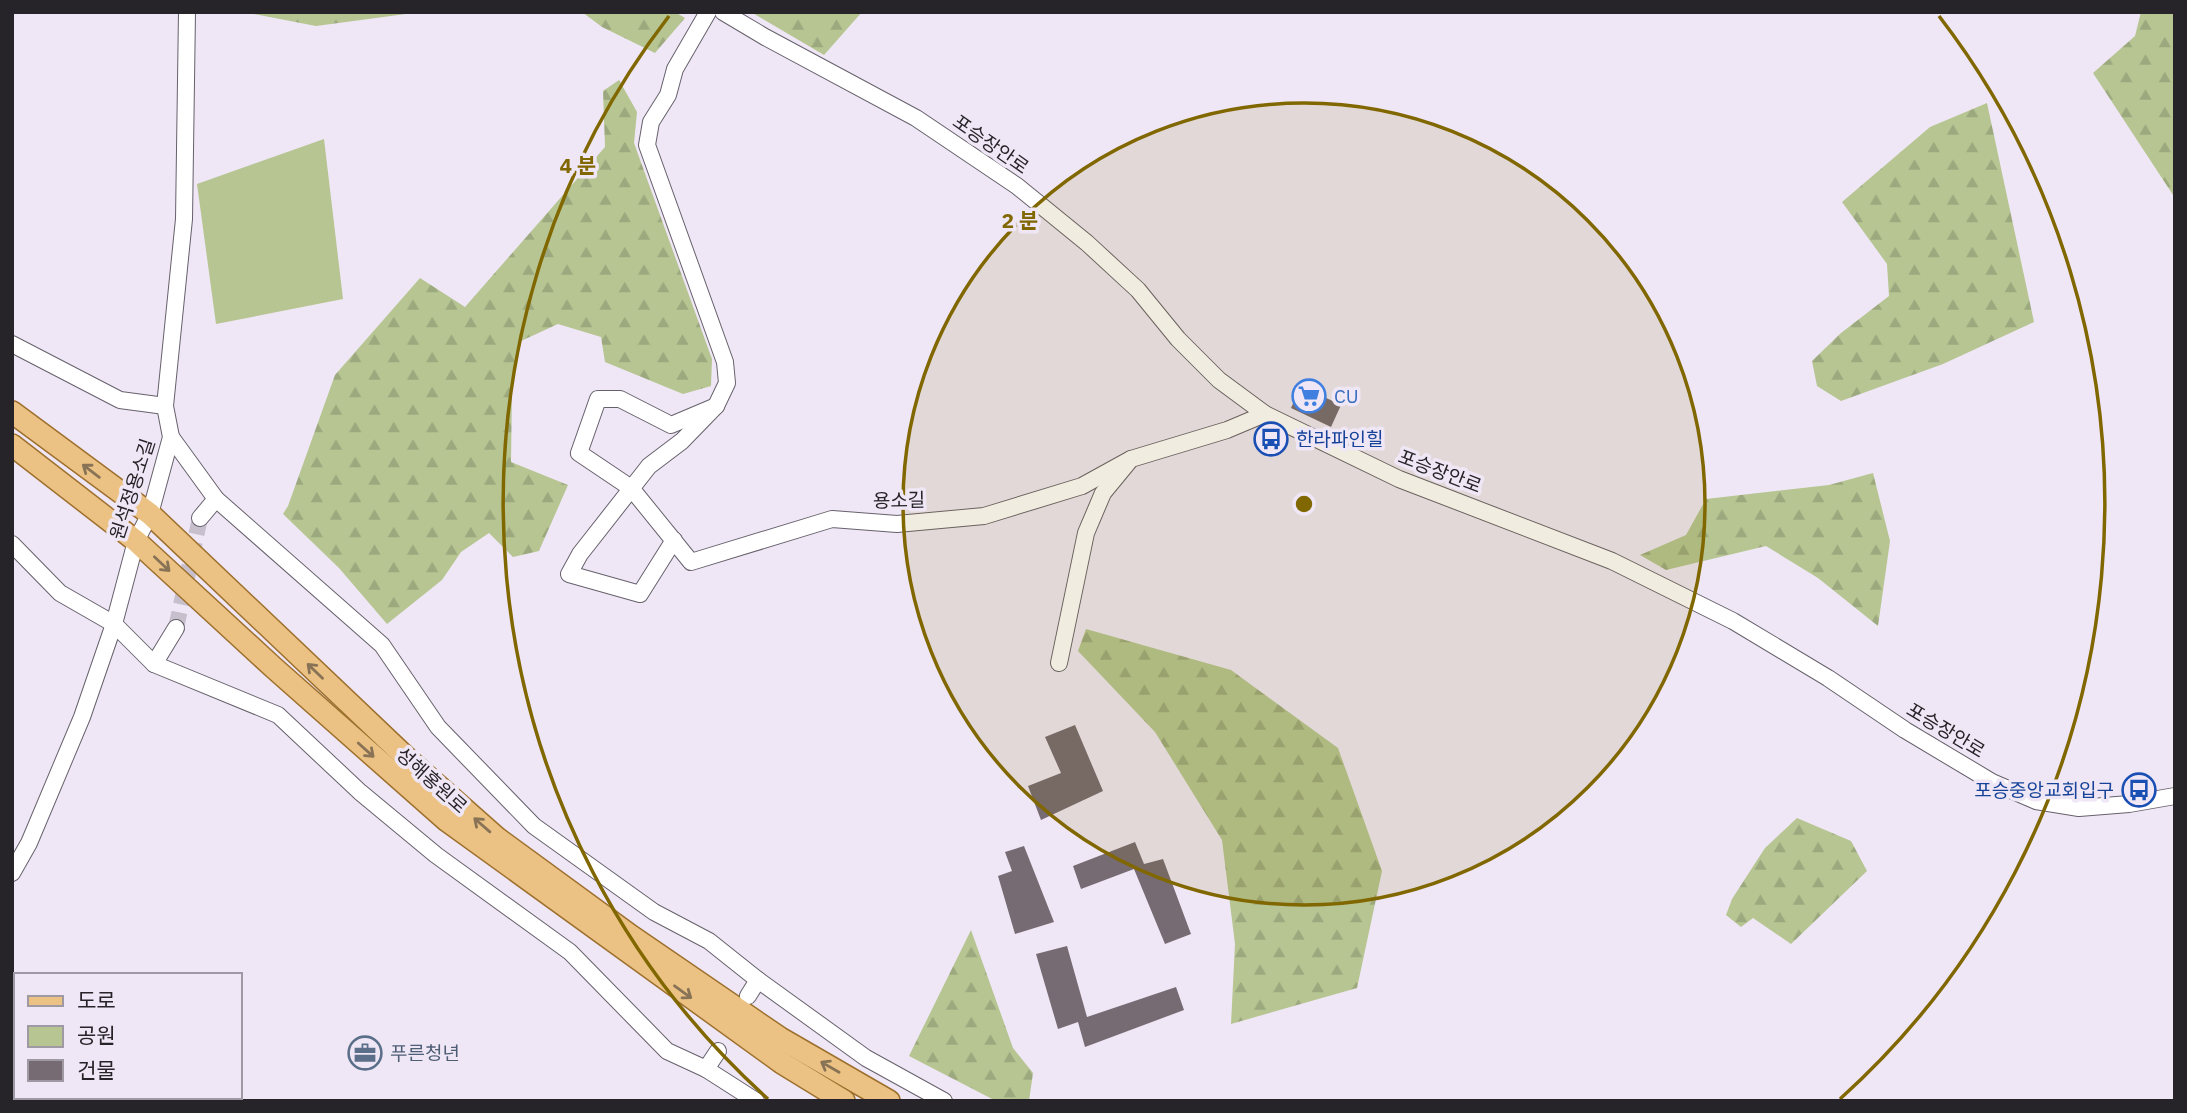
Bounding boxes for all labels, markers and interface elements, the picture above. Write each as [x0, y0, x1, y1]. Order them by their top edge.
street label: 포승장안로 [948, 109, 1034, 179]
text: 4 분 [560, 151, 596, 179]
text: 2 분 [1002, 206, 1038, 234]
supermarket icon: CU [1290, 377, 1328, 415]
place label: CU [1334, 384, 1359, 408]
bus stop icon: 한라파인힐 [1252, 420, 1290, 458]
place label: 한라파인힐 [1296, 427, 1383, 451]
street label: 원석정용소길 [104, 435, 160, 543]
street label: 포승장안로 [1395, 444, 1485, 498]
one-way arrow [82, 463, 101, 478]
street label: 용소길 [873, 488, 925, 512]
centre of rings [1292, 492, 1316, 516]
one-way arrow [153, 556, 171, 572]
one-way arrow [307, 663, 324, 680]
street label: 포승장안로 [1902, 697, 1990, 763]
one-way arrow [357, 742, 375, 758]
street label: 성해홍원로 [391, 742, 473, 818]
bus stop icon: 포승중앙교회입구 [2120, 771, 2158, 809]
place label: 포승중앙교회입구 [1974, 778, 2114, 802]
one-way arrow [474, 817, 492, 833]
legend [14, 973, 242, 1099]
one-way arrow [673, 984, 692, 999]
text: 도로 [77, 986, 116, 1014]
text: 공원 [77, 1021, 116, 1049]
office icon: 푸른청년 [346, 1034, 384, 1072]
place label: 푸른청년 [390, 1041, 460, 1065]
text: 건물 [77, 1056, 116, 1084]
one-way arrow [820, 1060, 840, 1074]

